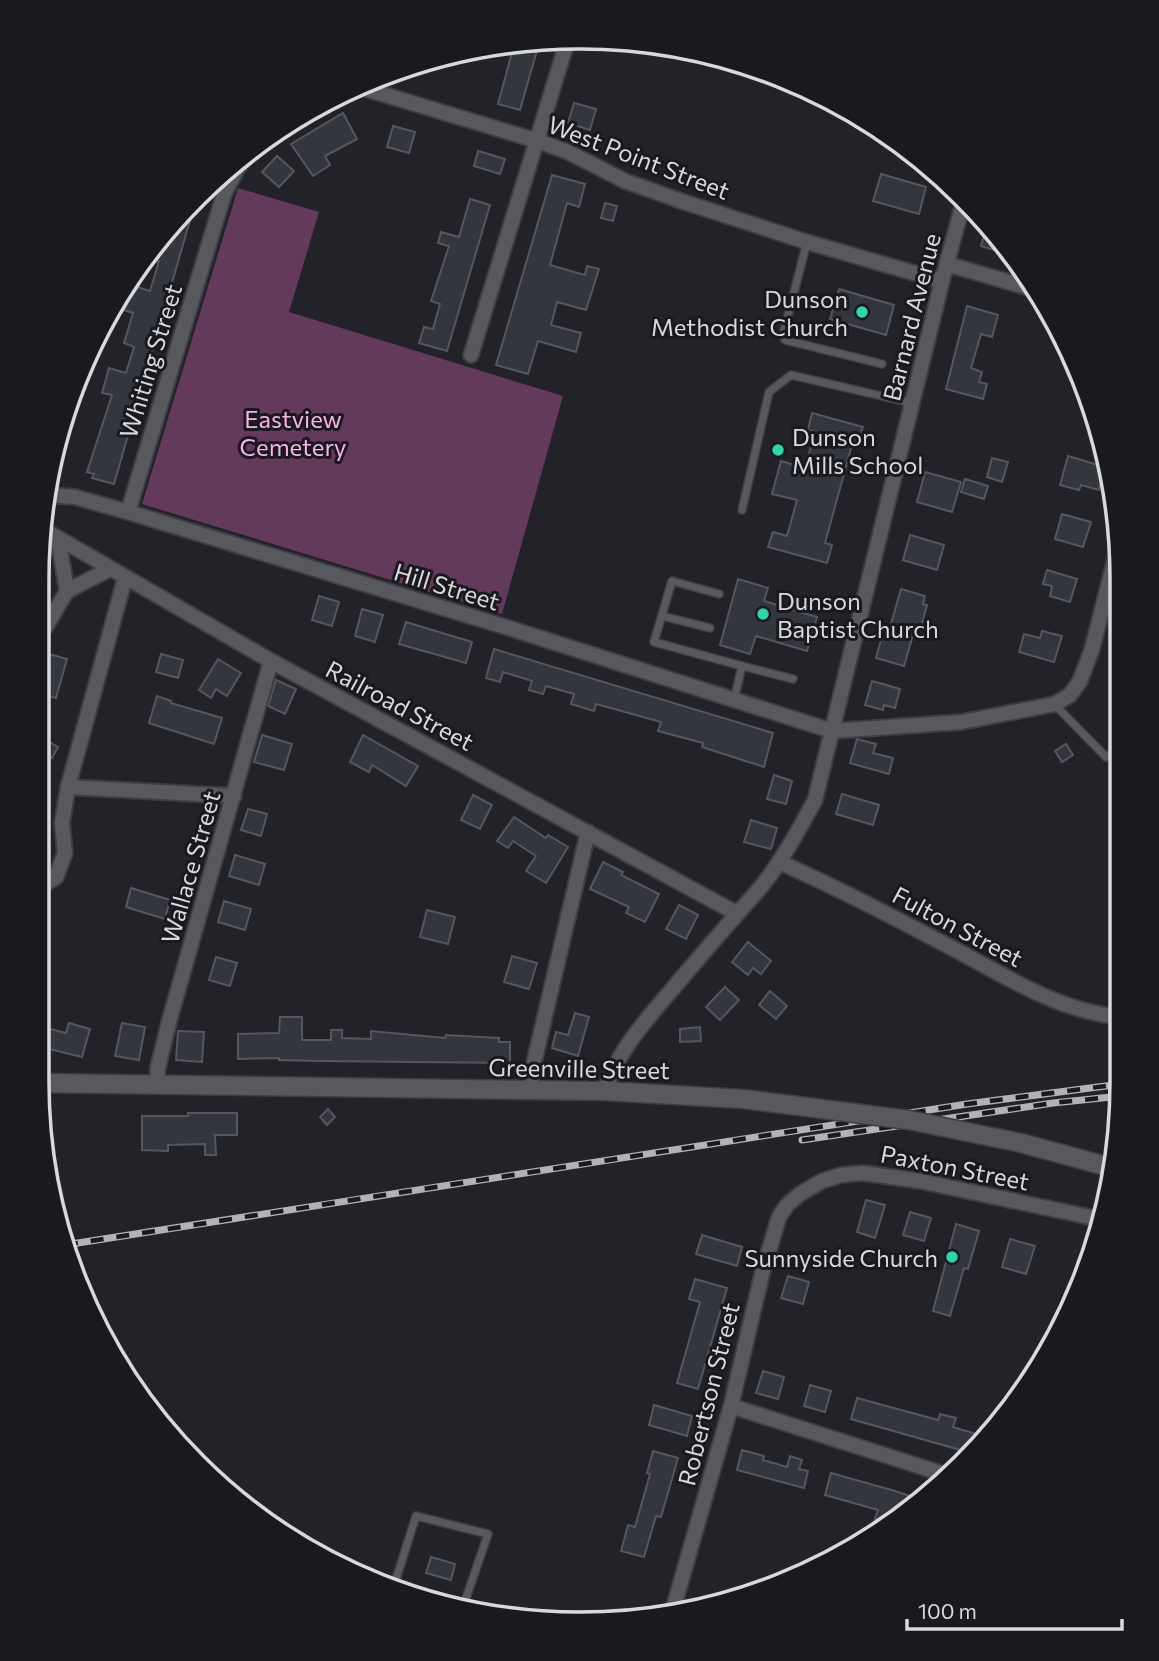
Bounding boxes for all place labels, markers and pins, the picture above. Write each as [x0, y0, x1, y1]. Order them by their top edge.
place label: Dunson Methodist Church [651, 284, 848, 341]
marker: Dunson Methodist Church [854, 304, 870, 320]
place label: Dunson Mills School [792, 422, 923, 479]
marker: Dunson Mills School [770, 442, 786, 458]
place label: Dunson Baptist Church [777, 586, 939, 643]
marker: Dunson Baptist Church [755, 606, 771, 622]
place label: Sunnyside Church [744, 1243, 938, 1272]
marker: Sunnyside Church [944, 1249, 960, 1265]

